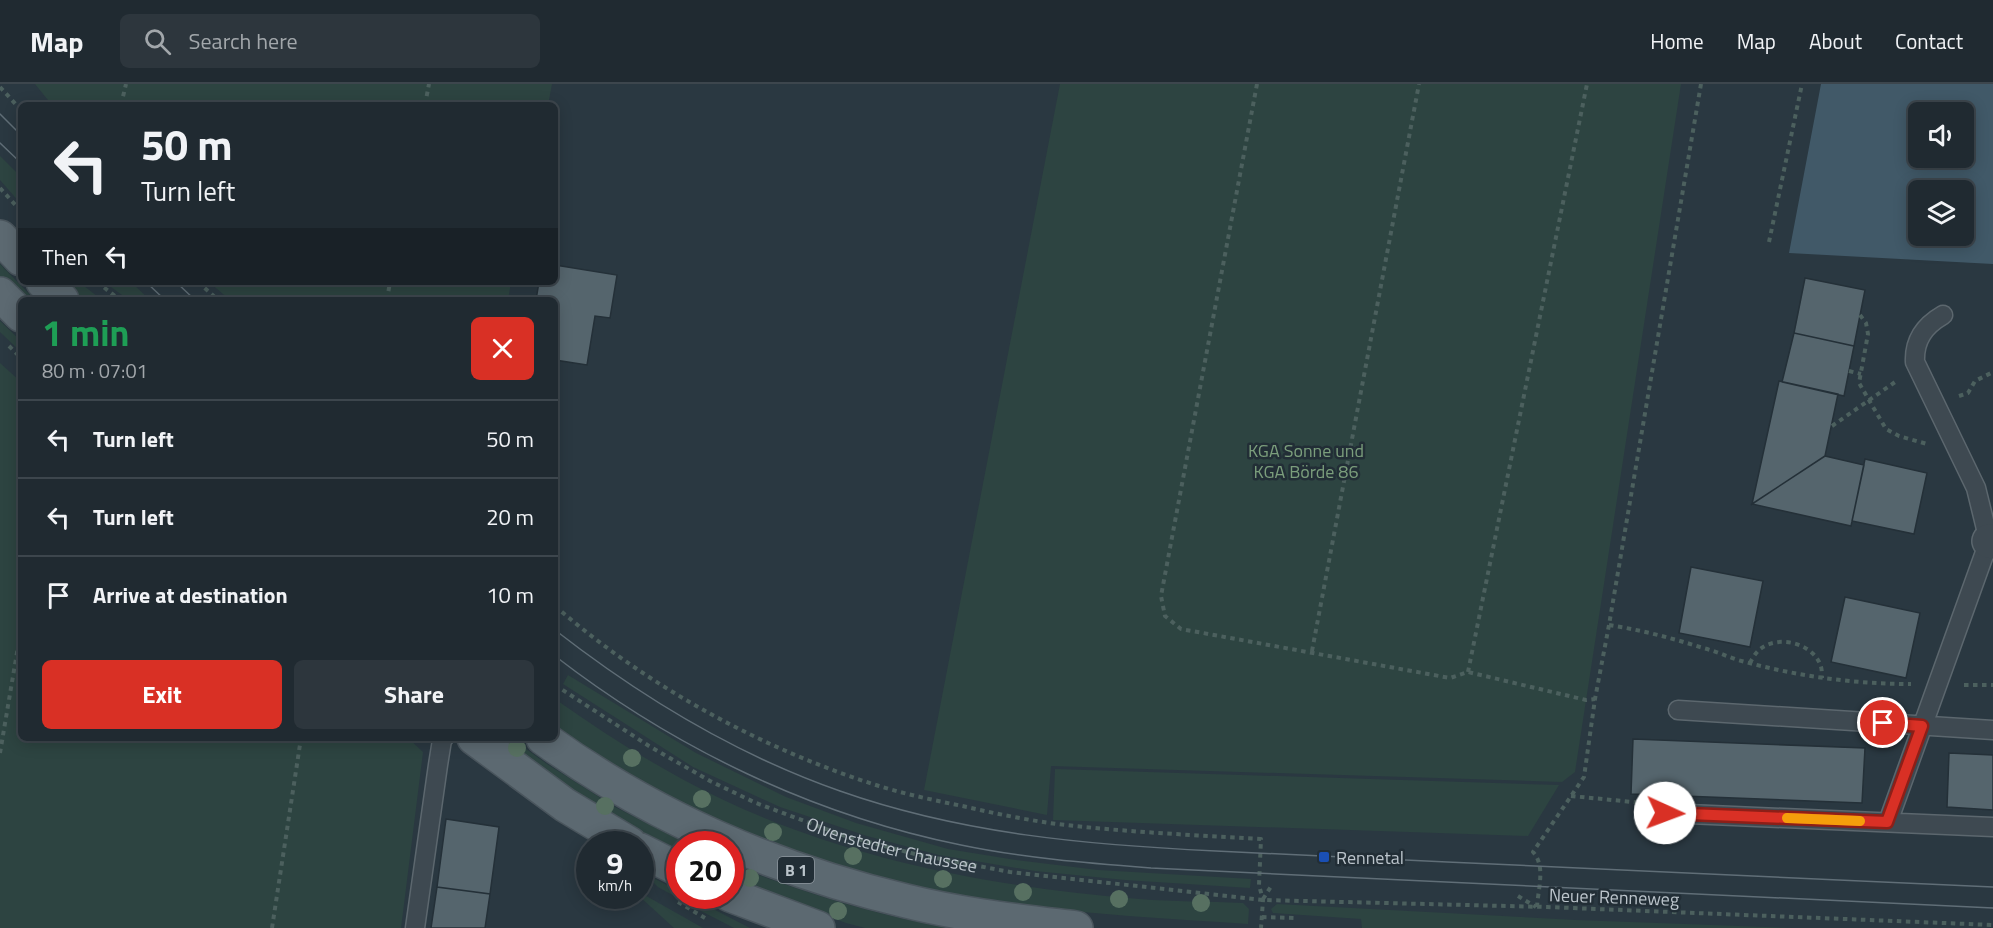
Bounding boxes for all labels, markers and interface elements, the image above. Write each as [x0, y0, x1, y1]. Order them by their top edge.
search box [120, 14, 540, 68]
text: Map [30, 20, 84, 63]
text: Search here [189, 24, 298, 58]
icon: search [141, 25, 174, 58]
text: Home [1650, 25, 1704, 57]
text: Map [1737, 25, 1776, 57]
text: About [1809, 25, 1862, 57]
text: Contact [1895, 25, 1963, 57]
map controls [1908, 102, 1974, 246]
button: sound [1908, 102, 1974, 168]
text: 50 m [141, 112, 233, 176]
icon: left [42, 126, 120, 204]
text: Turn left [141, 170, 235, 211]
button: layers [1908, 180, 1974, 246]
text: Then [42, 240, 88, 274]
icon: left [100, 240, 133, 273]
text: 1 min [42, 305, 129, 360]
button: close [471, 317, 534, 380]
text: 80 m · 07:01 [42, 355, 148, 386]
text: Turn left [93, 422, 174, 456]
text: 50 m [486, 422, 534, 456]
icon: left [42, 423, 75, 456]
park label: KGA Sonne und KGA Börde 86 [1248, 437, 1364, 485]
text: Turn left [93, 500, 174, 534]
text: 20 m [486, 500, 534, 534]
icon: left [42, 501, 75, 534]
text: Arrive at destination [93, 578, 288, 612]
text: 10 m [486, 578, 534, 612]
icon: arrive [42, 579, 75, 612]
button: Exit [42, 660, 282, 729]
button: Share [294, 660, 534, 729]
pin [1857, 697, 1908, 748]
icon: arrive [1866, 706, 1899, 739]
position arrow [1633, 781, 1697, 845]
street label: Olvenstedter Chaussee [803, 810, 979, 879]
speed limit sign: 20 [666, 831, 744, 909]
text: 9 [607, 840, 623, 886]
place label: Rennetal [1336, 844, 1404, 871]
marker: Rennetal [1317, 850, 1331, 864]
road number: B 1 [778, 857, 814, 883]
text: km/h [598, 874, 632, 897]
street label: Neuer Renneweg [1548, 881, 1680, 913]

